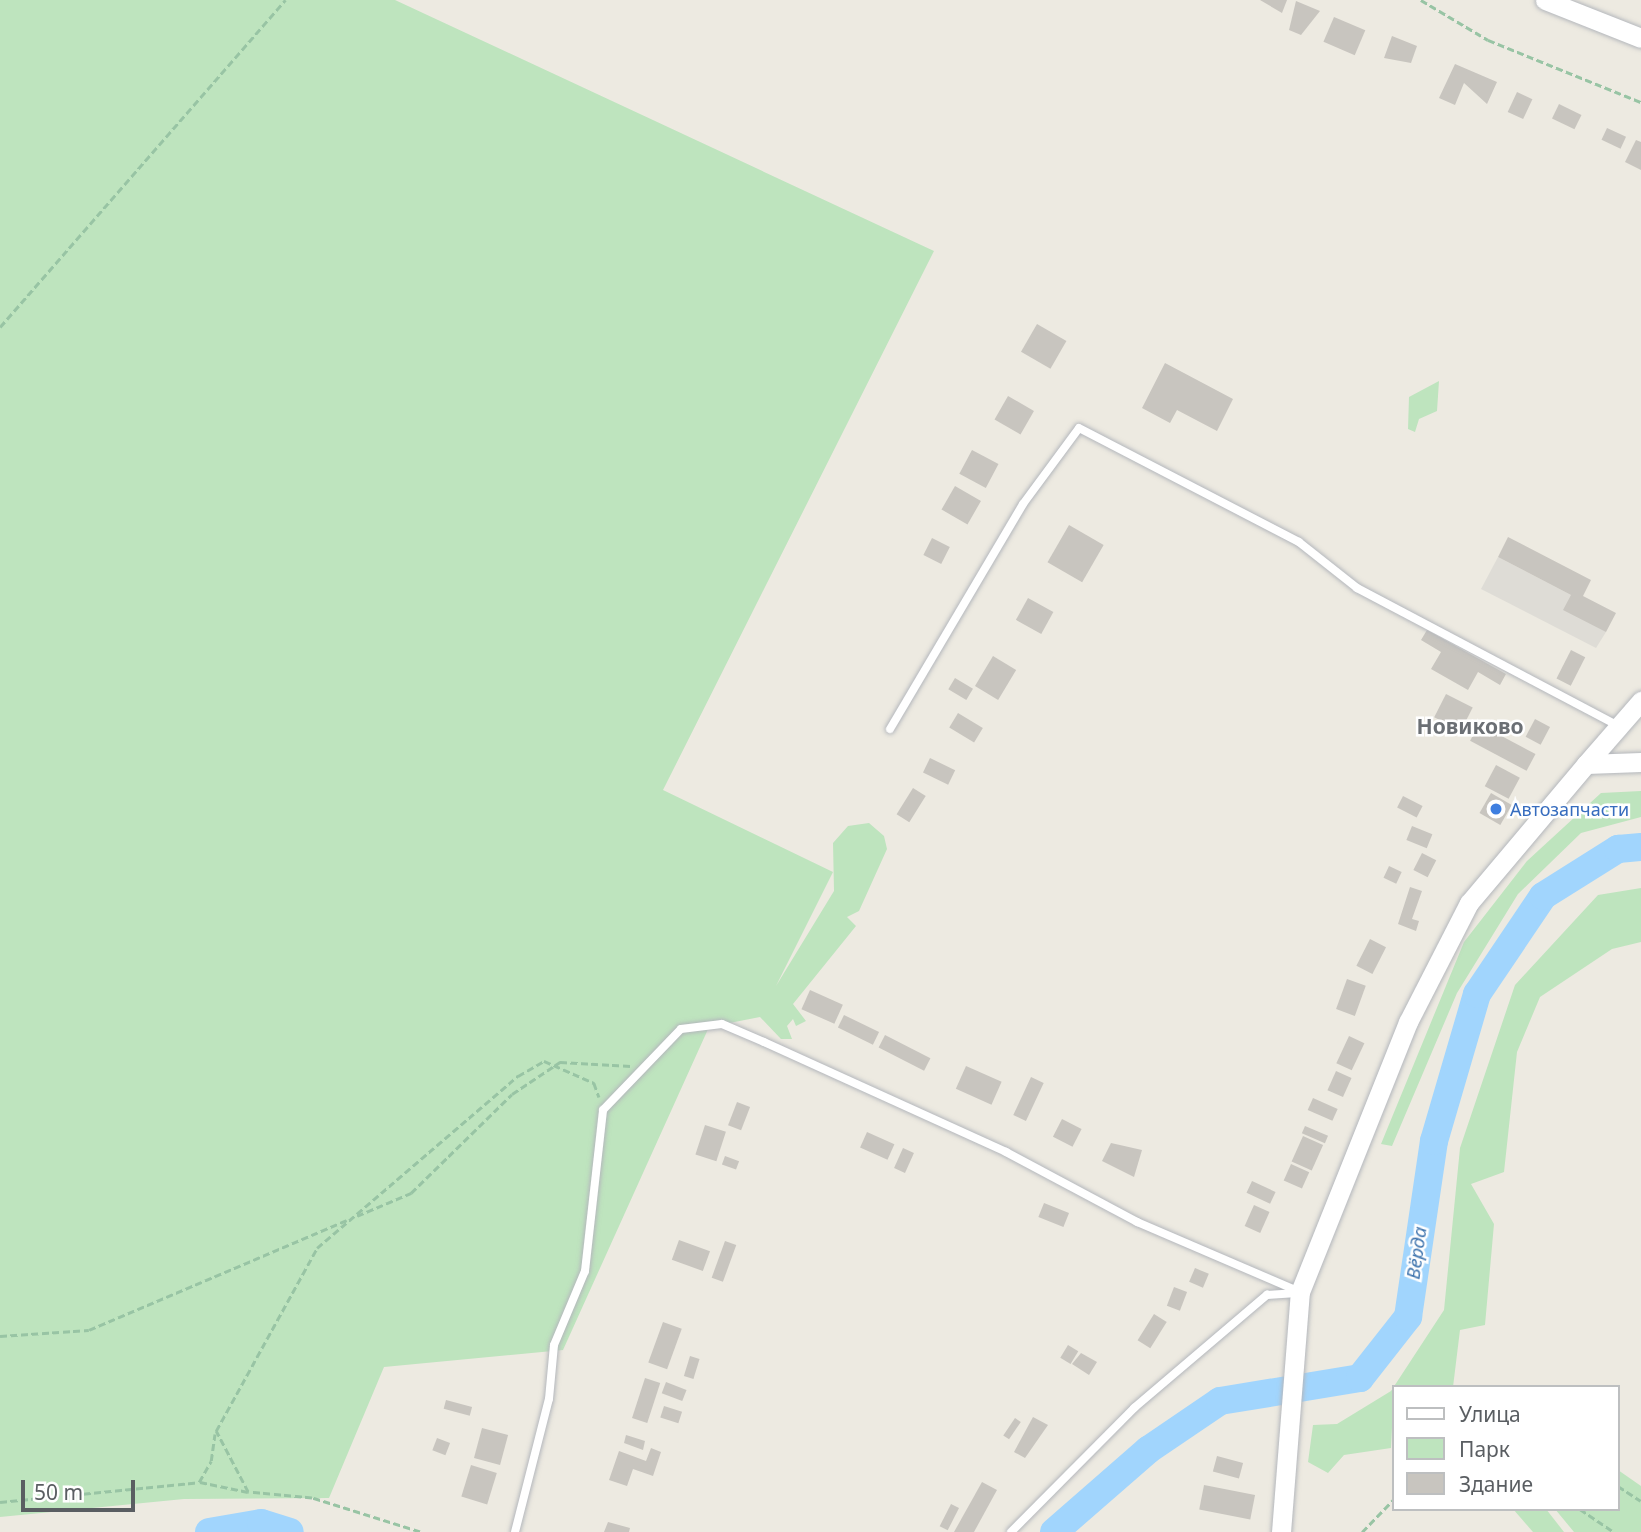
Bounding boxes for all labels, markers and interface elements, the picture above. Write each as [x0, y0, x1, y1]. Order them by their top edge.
district label: Новиково [1417, 713, 1523, 739]
place label: Автозапчасти [1510, 798, 1629, 820]
marker: Автозапчасти [1488, 801, 1504, 817]
water label: Вёрда [1402, 1225, 1432, 1281]
legend [1392, 1385, 1620, 1511]
text: Улица [1459, 1400, 1521, 1428]
text: Парк [1459, 1435, 1510, 1463]
scale bar [24, 1466, 138, 1510]
text: Здание [1459, 1470, 1533, 1498]
text: 50 m [34, 1478, 83, 1506]

